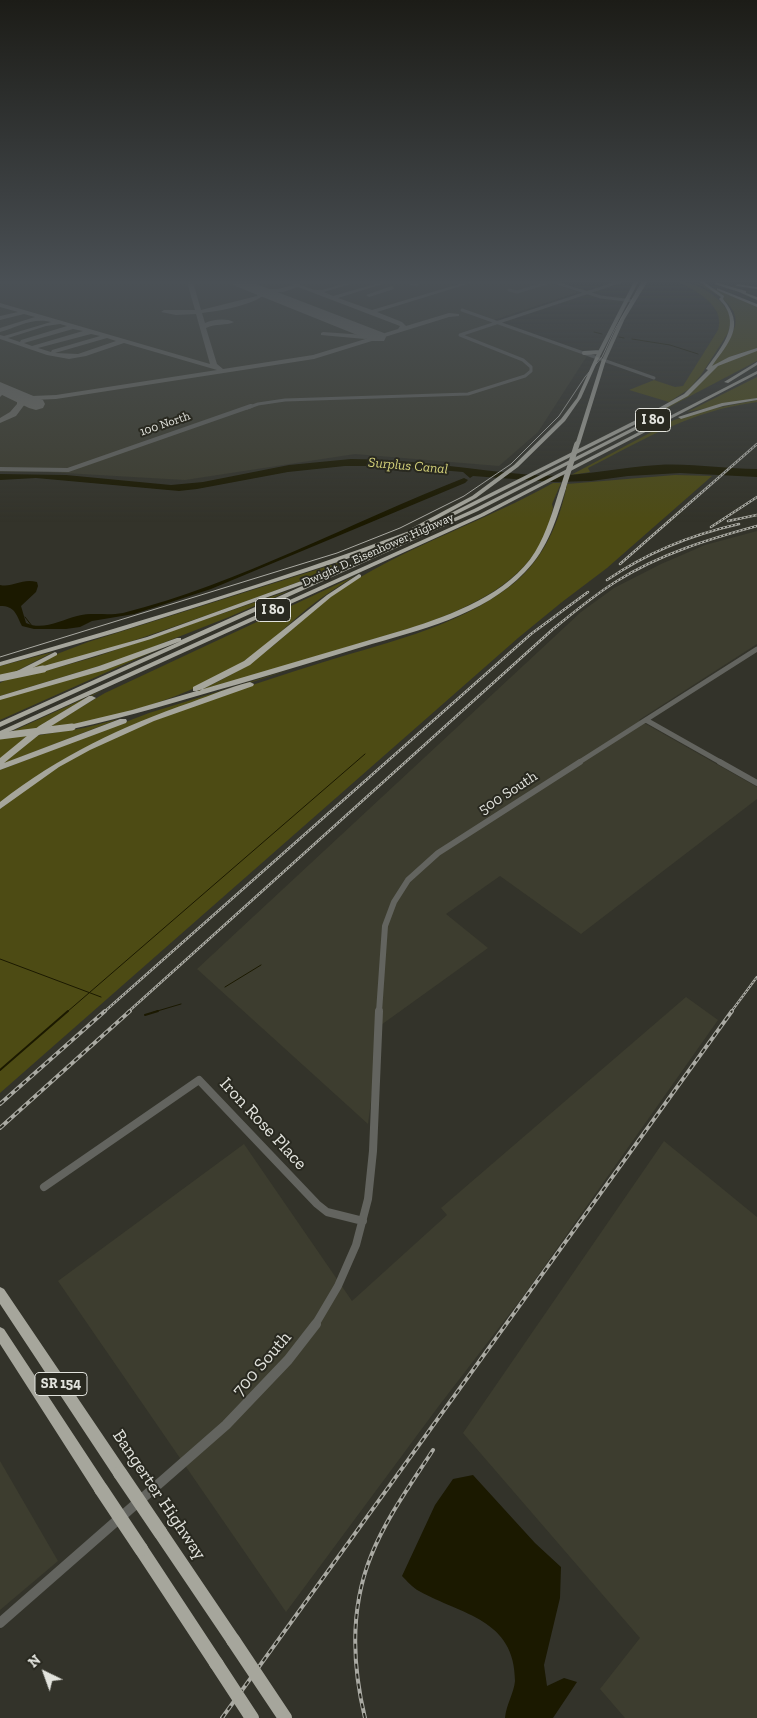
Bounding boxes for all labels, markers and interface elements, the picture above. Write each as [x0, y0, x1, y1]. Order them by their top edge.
road number: I 80 [636, 408, 670, 432]
street label: 100 North [138, 409, 192, 439]
water label: Surplus Canal [367, 454, 449, 478]
street label: Dwight D. Eisenhower Highway [300, 510, 456, 590]
road number: I 80 [256, 598, 290, 622]
street label: 500 South [475, 767, 541, 819]
street label: Iron Rose Place [215, 1073, 311, 1175]
street label: 700 South [228, 1327, 296, 1401]
road number: SR 154 [35, 1372, 87, 1396]
street label: Bangerter Highway [108, 1426, 210, 1564]
north arrow [20, 1648, 70, 1698]
text: N [25, 1652, 44, 1671]

